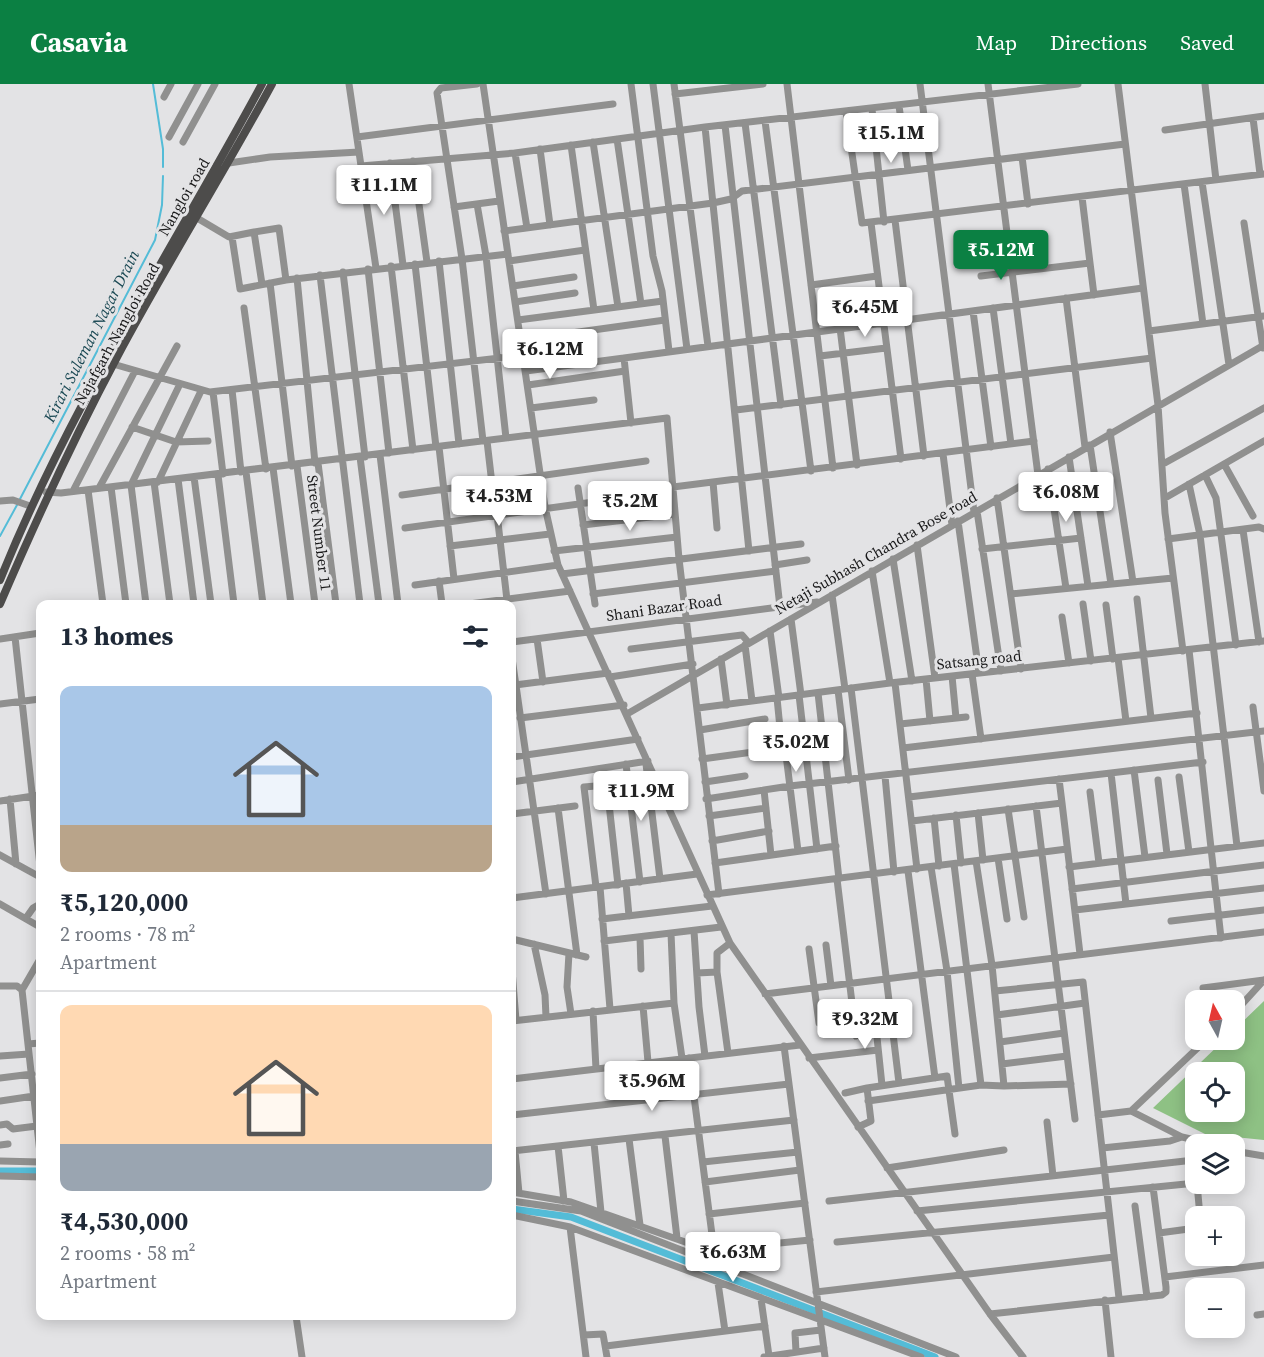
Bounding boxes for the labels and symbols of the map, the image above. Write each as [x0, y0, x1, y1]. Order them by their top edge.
pin: ₹15.1M [842, 113, 940, 164]
street label: Nangloi road [153, 154, 214, 239]
pin: ₹11.1M [335, 165, 433, 216]
pin: ₹5.12M [952, 230, 1050, 281]
water label: Kirari Suleman Nagar Drain [37, 246, 144, 427]
street label: Najafgarh Nangloi Road [69, 259, 165, 408]
pin: ₹6.45M [816, 287, 914, 338]
pin: ₹6.12M [501, 329, 599, 380]
pin: ₹6.08M [1017, 472, 1115, 523]
street label: Street Number 11 [302, 474, 337, 592]
pin: ₹4.53M [450, 476, 548, 527]
pin: ₹5.2M [588, 481, 672, 532]
street label: Netaji Subhash Chandra Bose road [771, 486, 981, 619]
street label: Shani Bazar Road [605, 589, 724, 626]
street label: Satsang road [935, 645, 1023, 674]
pin: ₹5.02M [747, 722, 845, 773]
pin: ₹11.9M [592, 771, 690, 822]
north arrow [1185, 990, 1245, 1050]
pin: ₹9.32M [816, 999, 914, 1050]
pin: ₹5.96M [603, 1061, 701, 1112]
pin: ₹6.63M [684, 1232, 782, 1283]

